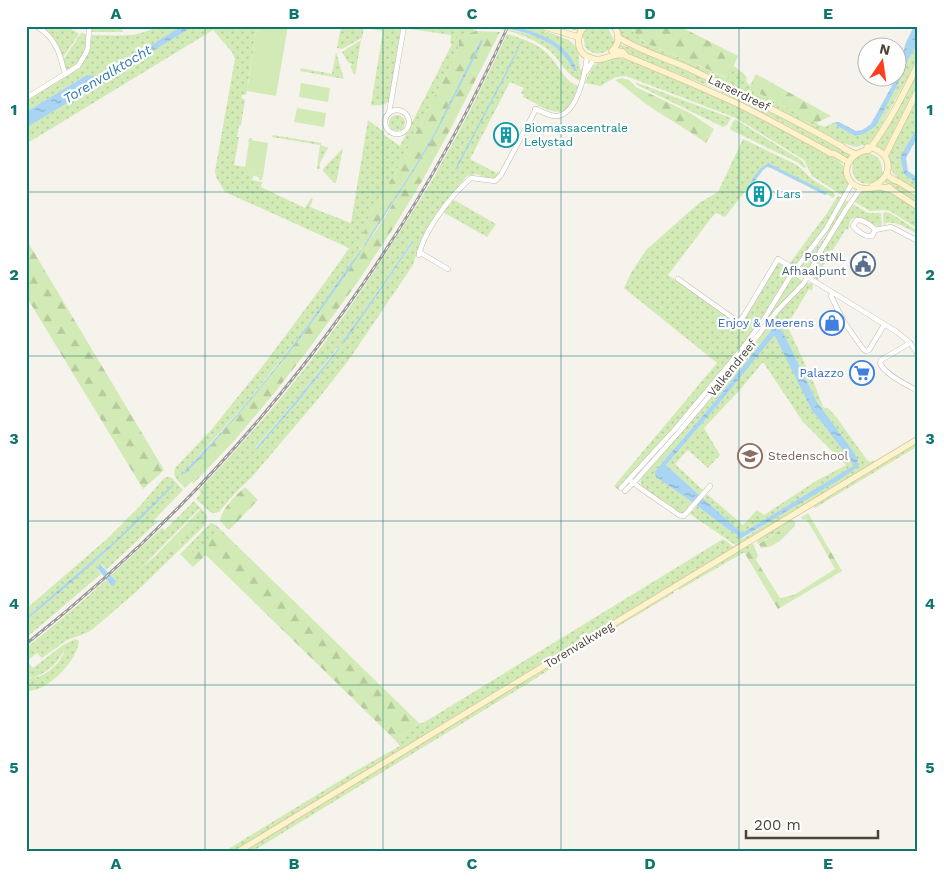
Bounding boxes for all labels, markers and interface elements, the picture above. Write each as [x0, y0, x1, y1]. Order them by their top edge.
text: A [111, 4, 122, 23]
text: B [289, 4, 300, 23]
text: C [467, 4, 478, 23]
text: D [644, 4, 656, 23]
text: E [823, 4, 833, 23]
north arrow [856, 38, 906, 88]
text: N [878, 40, 892, 58]
water label: Torenvalktocht [60, 41, 154, 107]
street label: Larserdreef [706, 72, 773, 114]
text: 1 [11, 100, 17, 119]
text: 1 [927, 100, 933, 119]
place label: Biomassacentrale Lelystad [524, 121, 628, 149]
building icon: Biomassacentrale Lelystad [493, 122, 519, 148]
building icon: Lars [746, 181, 772, 207]
place label: Lars [776, 187, 801, 201]
place label: PostNL Afhaalpunt [782, 250, 846, 278]
public building icon: PostNL Afhaalpunt [850, 251, 876, 277]
text: 2 [9, 265, 19, 284]
text: 2 [925, 265, 935, 284]
shop icon: Enjoy & Meerens [819, 310, 845, 336]
place label: Enjoy & Meerens [718, 316, 814, 330]
street label: Valkendreef [705, 336, 759, 399]
supermarket icon: Palazzo [849, 360, 875, 386]
place label: Palazzo [800, 366, 844, 380]
text: 3 [9, 429, 19, 448]
text: 3 [925, 429, 935, 448]
school or university icon: Stedenschool [737, 443, 763, 469]
place label: Stedenschool [768, 449, 848, 463]
text: 4 [9, 594, 19, 613]
text: 4 [925, 594, 935, 613]
street label: Torenvalkweg [542, 618, 617, 671]
text: 5 [9, 758, 19, 777]
text: 5 [925, 758, 935, 777]
scale bar [746, 807, 879, 839]
text: 200 m [754, 816, 801, 834]
text: A [111, 854, 122, 873]
text: B [289, 854, 300, 873]
text: C [467, 854, 478, 873]
text: D [644, 854, 656, 873]
text: E [823, 854, 833, 873]

